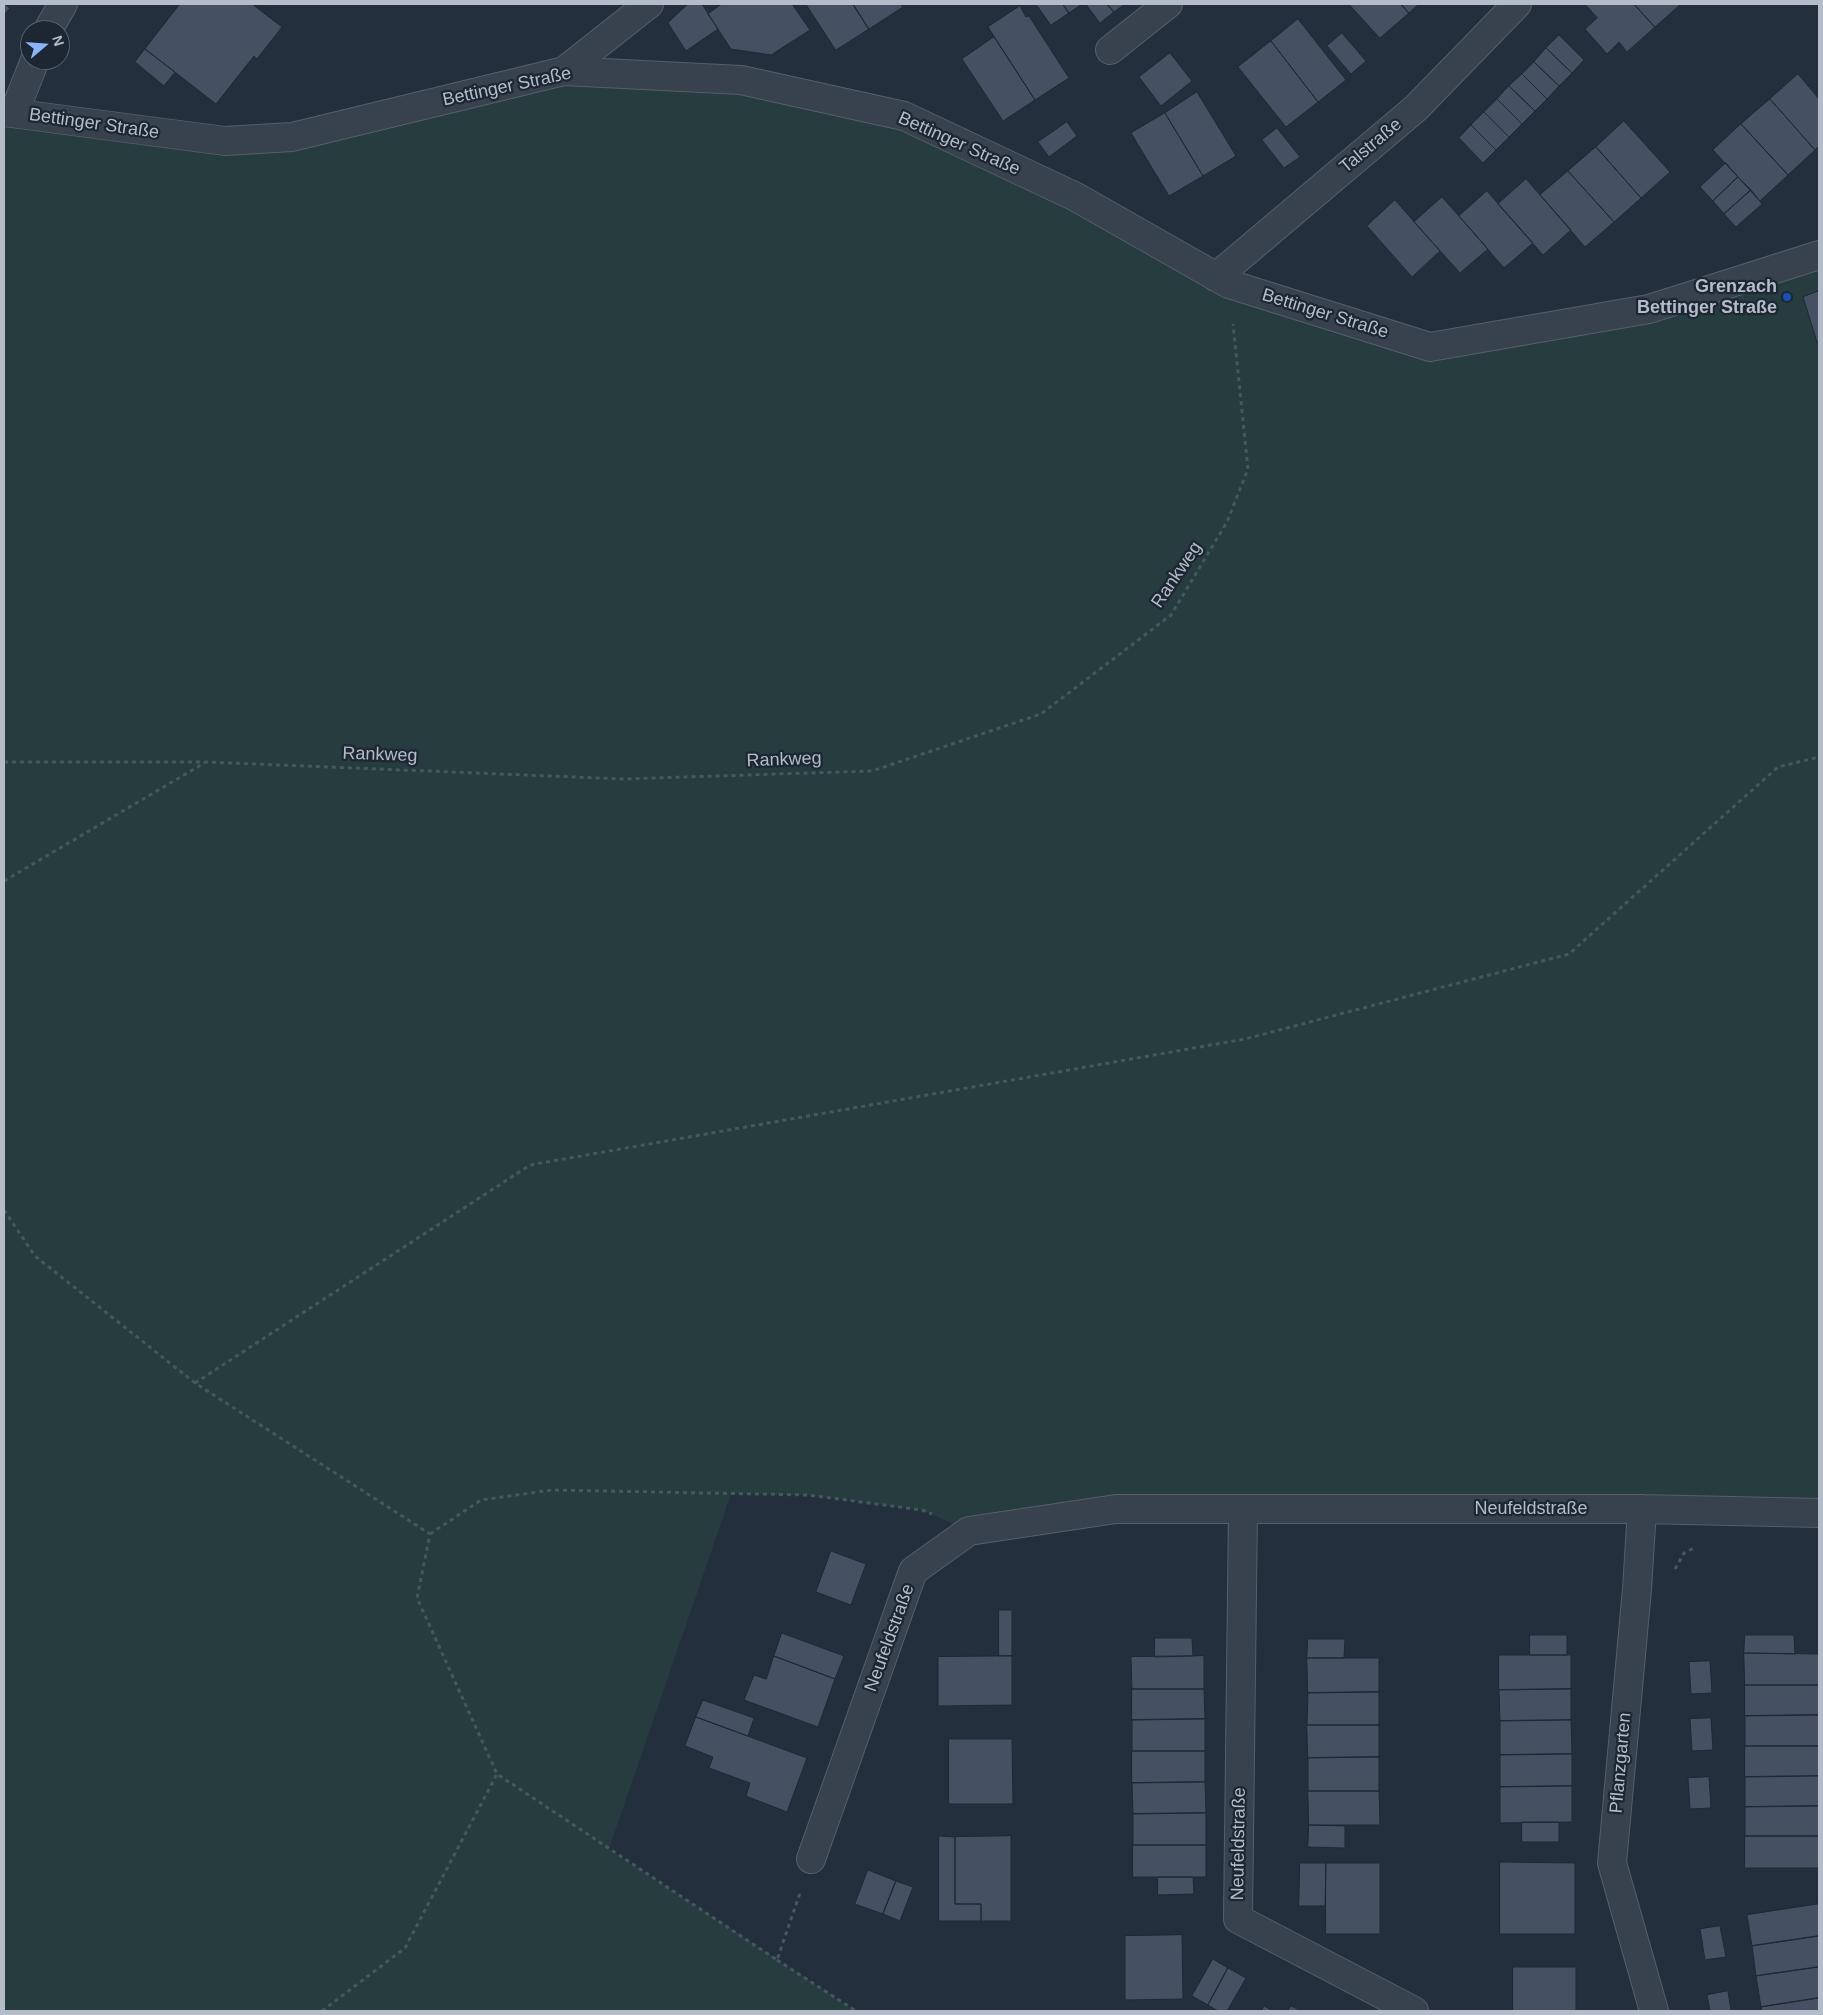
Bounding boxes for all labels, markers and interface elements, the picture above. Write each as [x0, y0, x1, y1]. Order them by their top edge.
north arrow [20, 20, 70, 70]
text: N [49, 33, 67, 48]
street label: Bettinger Straße [441, 63, 573, 111]
street label: Bettinger Straße [28, 104, 160, 144]
street label: Bettinger Straße [895, 107, 1023, 181]
street label: Talstraße [1336, 114, 1406, 178]
place label: Grenzach Bettinger Straße [1637, 276, 1777, 318]
street label: Bettinger Straße [1259, 285, 1391, 343]
marker: Grenzach Bettinger Straße [1781, 291, 1793, 303]
street label: Rankweg [1147, 538, 1207, 612]
street label: Rankweg [342, 743, 418, 767]
street label: Rankweg [746, 748, 822, 772]
street label: Neufeldstraße [1474, 1498, 1588, 1520]
street label: Neufeldstraße [861, 1581, 919, 1695]
street label: Pflanzgarten [1606, 1712, 1636, 1814]
street label: Neufeldstraße [1227, 1787, 1251, 1901]

